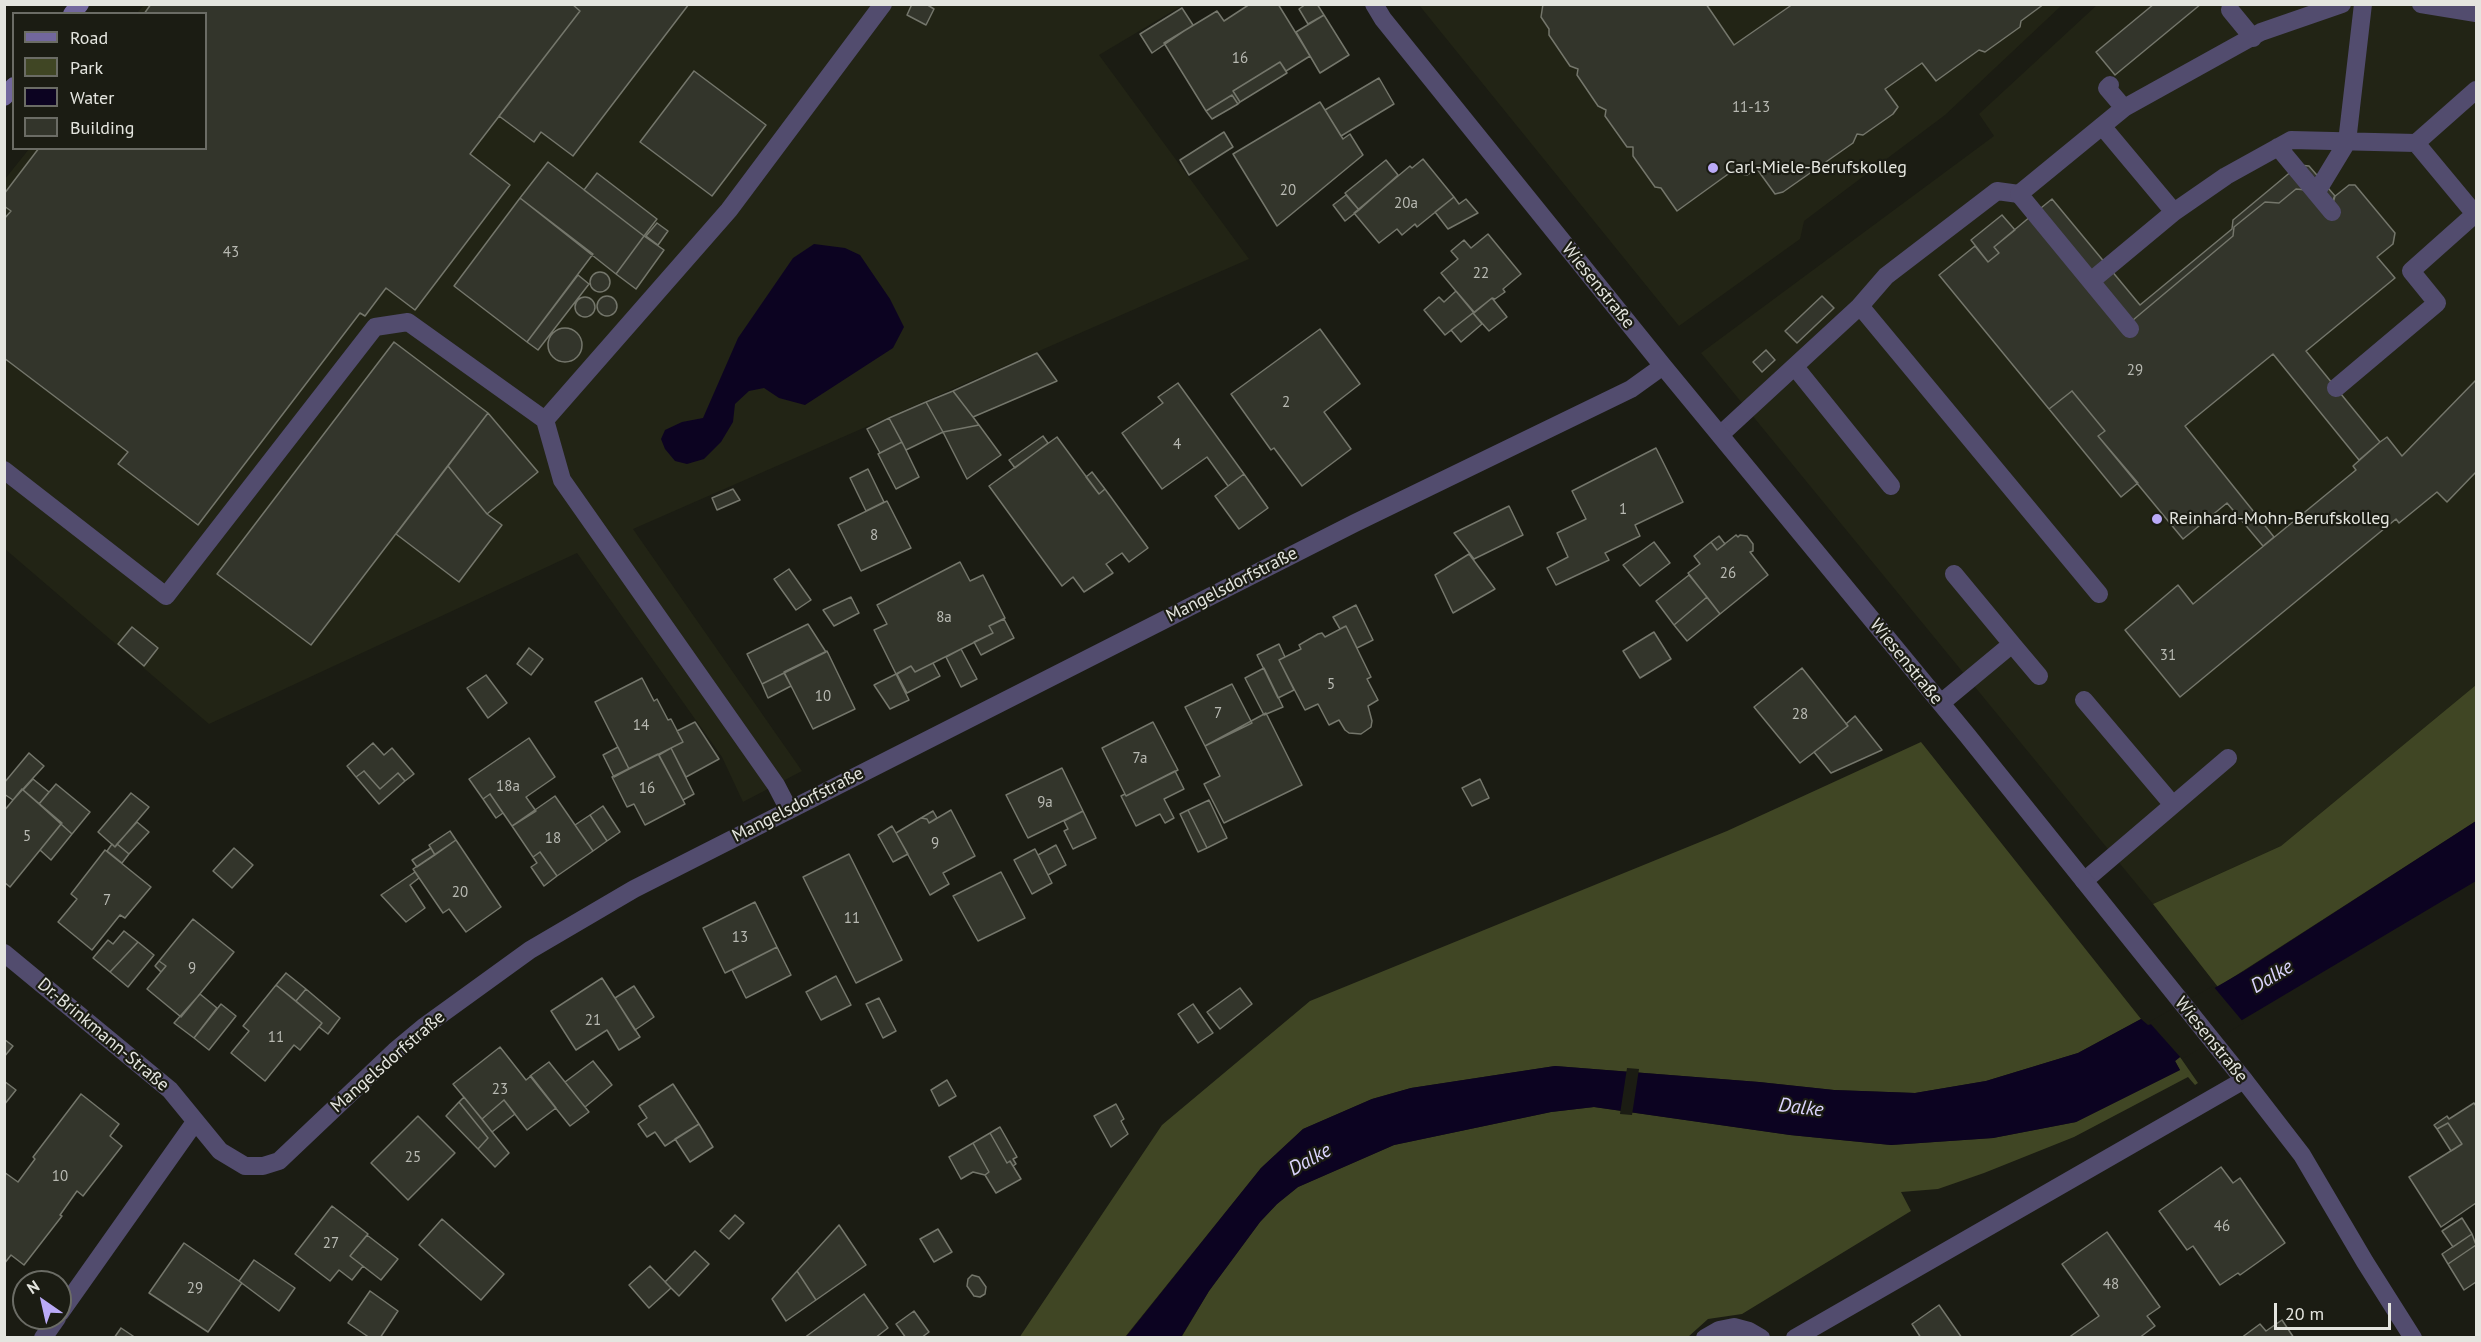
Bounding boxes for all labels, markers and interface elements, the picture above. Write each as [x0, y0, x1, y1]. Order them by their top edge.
legend [12, 12, 207, 150]
text: Road [70, 26, 108, 49]
house number: 16 [1232, 50, 1248, 68]
text: Park [70, 56, 103, 79]
text: Water [70, 86, 114, 109]
house number: 11-13 [1732, 99, 1770, 117]
text: Building [70, 116, 134, 139]
place label: Carl-Miele-Berufskolleg [1725, 157, 1907, 179]
marker: Carl-Miele-Berufskolleg [1706, 161, 1720, 175]
house number: 20 [1280, 182, 1296, 200]
house number: 20a [1394, 195, 1418, 213]
street label: Wiesenstraße [1557, 239, 1639, 333]
house number: 43 [223, 244, 239, 262]
house number: 22 [1473, 265, 1489, 283]
house number: 29 [2127, 362, 2143, 380]
house number: 2 [1282, 394, 1290, 412]
house number: 4 [1173, 436, 1181, 454]
house number: 1 [1619, 501, 1627, 519]
place label: Reinhard-Mohn-Berufskolleg [2169, 508, 2390, 530]
marker: Reinhard-Mohn-Berufskolleg [2150, 512, 2164, 526]
house number: 8 [870, 527, 878, 545]
street label: Mangelsdorfstraße [1163, 543, 1301, 627]
house number: 26 [1720, 565, 1736, 583]
house number: 8a [936, 609, 952, 627]
street label: Wiesenstraße [1865, 615, 1947, 709]
house number: 31 [2160, 647, 2176, 665]
house number: 5 [1327, 676, 1335, 694]
house number: 10 [815, 688, 831, 706]
house number: 7 [1214, 705, 1222, 723]
house number: 28 [1792, 706, 1808, 724]
house number: 14 [633, 717, 649, 735]
house number: 7a [1133, 750, 1147, 768]
street label: Mangelsdorfstraße [729, 763, 867, 847]
house number: 18a [496, 778, 520, 796]
house number: 16 [639, 780, 655, 798]
house number: 9a [1037, 794, 1053, 812]
house number: 5 [23, 828, 31, 846]
house number: 18 [545, 830, 561, 848]
house number: 9 [931, 835, 939, 853]
house number: 20 [452, 884, 468, 902]
house number: 7 [103, 892, 111, 910]
house number: 11 [844, 910, 860, 928]
house number: 13 [732, 929, 748, 947]
water label: Dalke [2246, 955, 2298, 999]
house number: 9 [188, 960, 196, 978]
street label: Dr.-Brinkmann-Straße [33, 974, 173, 1096]
street label: Wiesenstraße [2170, 993, 2252, 1087]
street label: Mangelsdorfstraße [326, 1006, 450, 1118]
house number: 21 [585, 1012, 601, 1030]
house number: 11 [268, 1029, 284, 1047]
house number: 23 [492, 1081, 508, 1099]
water label: Dalke [1777, 1093, 1825, 1123]
water label: Dalke [1284, 1139, 1336, 1181]
house number: 25 [405, 1149, 421, 1167]
house number: 10 [52, 1168, 68, 1186]
house number: 46 [2214, 1218, 2230, 1236]
house number: 27 [323, 1235, 339, 1253]
north arrow [12, 1270, 72, 1330]
text: N [23, 1276, 43, 1298]
house number: 48 [2103, 1276, 2119, 1294]
house number: 29 [187, 1280, 203, 1298]
scale bar [2277, 1291, 2394, 1329]
text: 20 m [2285, 1302, 2324, 1325]

